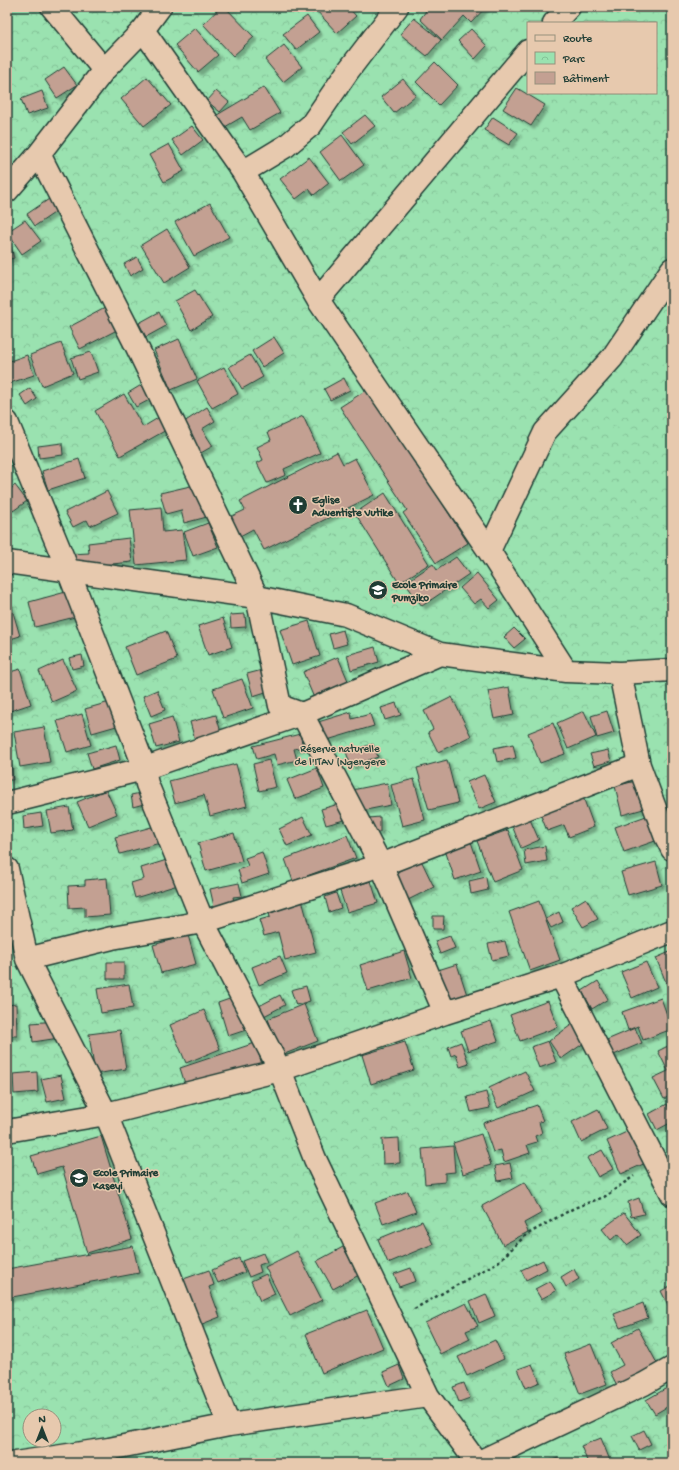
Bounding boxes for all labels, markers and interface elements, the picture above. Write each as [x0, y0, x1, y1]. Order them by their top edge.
legend [527, 22, 657, 94]
text: Route [563, 33, 593, 47]
text: Parc [562, 53, 586, 67]
text: Bâtiment [562, 73, 610, 87]
church icon: Eglise Adventiste Vutike [287, 494, 309, 516]
place label: Eglise Adventiste Vutike [311, 495, 394, 520]
school or university icon: Ecole Primaire Pumziko [367, 579, 389, 601]
place label: Ecole Primaire Pumziko [391, 580, 459, 605]
park label: Réserve naturelle de l'ITAV (Ngengere [295, 744, 386, 769]
school or university icon: Ecole Primaire Kaseyi [68, 1167, 90, 1189]
place label: Ecole Primaire Kaseyi [92, 1168, 160, 1193]
north arrow [22, 1408, 62, 1448]
text: N [38, 1414, 46, 1426]

